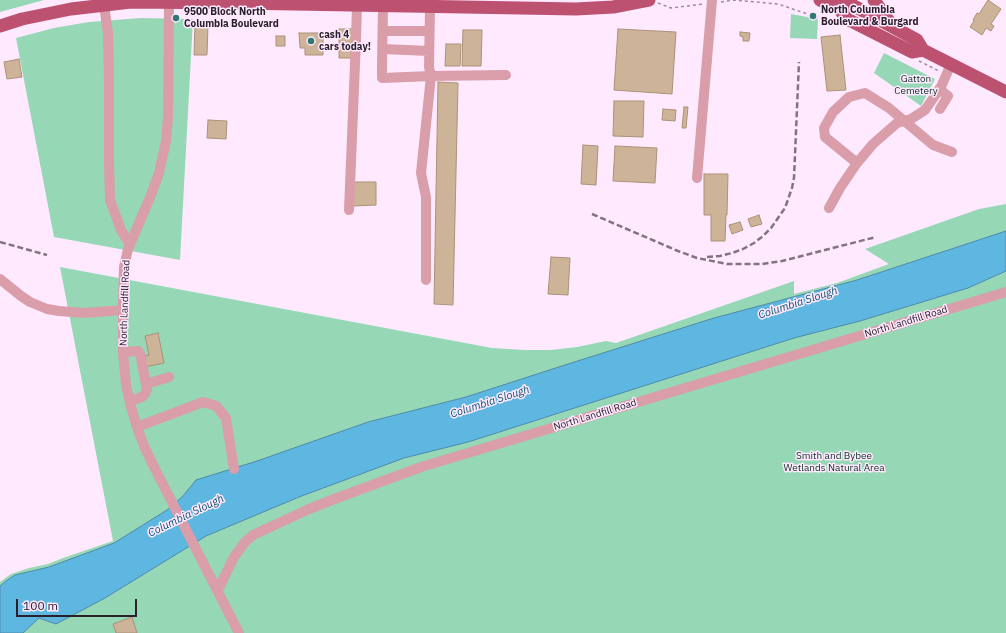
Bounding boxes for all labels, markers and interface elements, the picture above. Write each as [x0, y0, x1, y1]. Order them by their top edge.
place label: North Columbia Boulevard & Burgard [821, 4, 919, 28]
place label: 9500 Block North Columbia Boulevard [184, 6, 279, 30]
marker: North Columbia Boulevard & Burgard [808, 11, 818, 21]
marker: 9500 Block North Columbia Boulevard [171, 13, 181, 23]
place label: cash 4 cars today! [319, 29, 371, 52]
marker: cash 4 cars today! [306, 36, 316, 46]
park label: Gatton Cemetery [894, 73, 938, 96]
street label: North Landfill Road [118, 260, 132, 346]
water label: Columbia Slough [757, 284, 839, 322]
street label: North Landfill Road [863, 304, 949, 340]
water label: Columbia Slough [449, 383, 531, 421]
street label: North Landfill Road [552, 397, 638, 433]
park label: Smith and Bybee Wetlands Natural Area [783, 450, 885, 474]
water label: Columbia Slough [146, 492, 226, 540]
scale bar [18, 591, 139, 617]
text: 100 m [23, 598, 58, 613]

